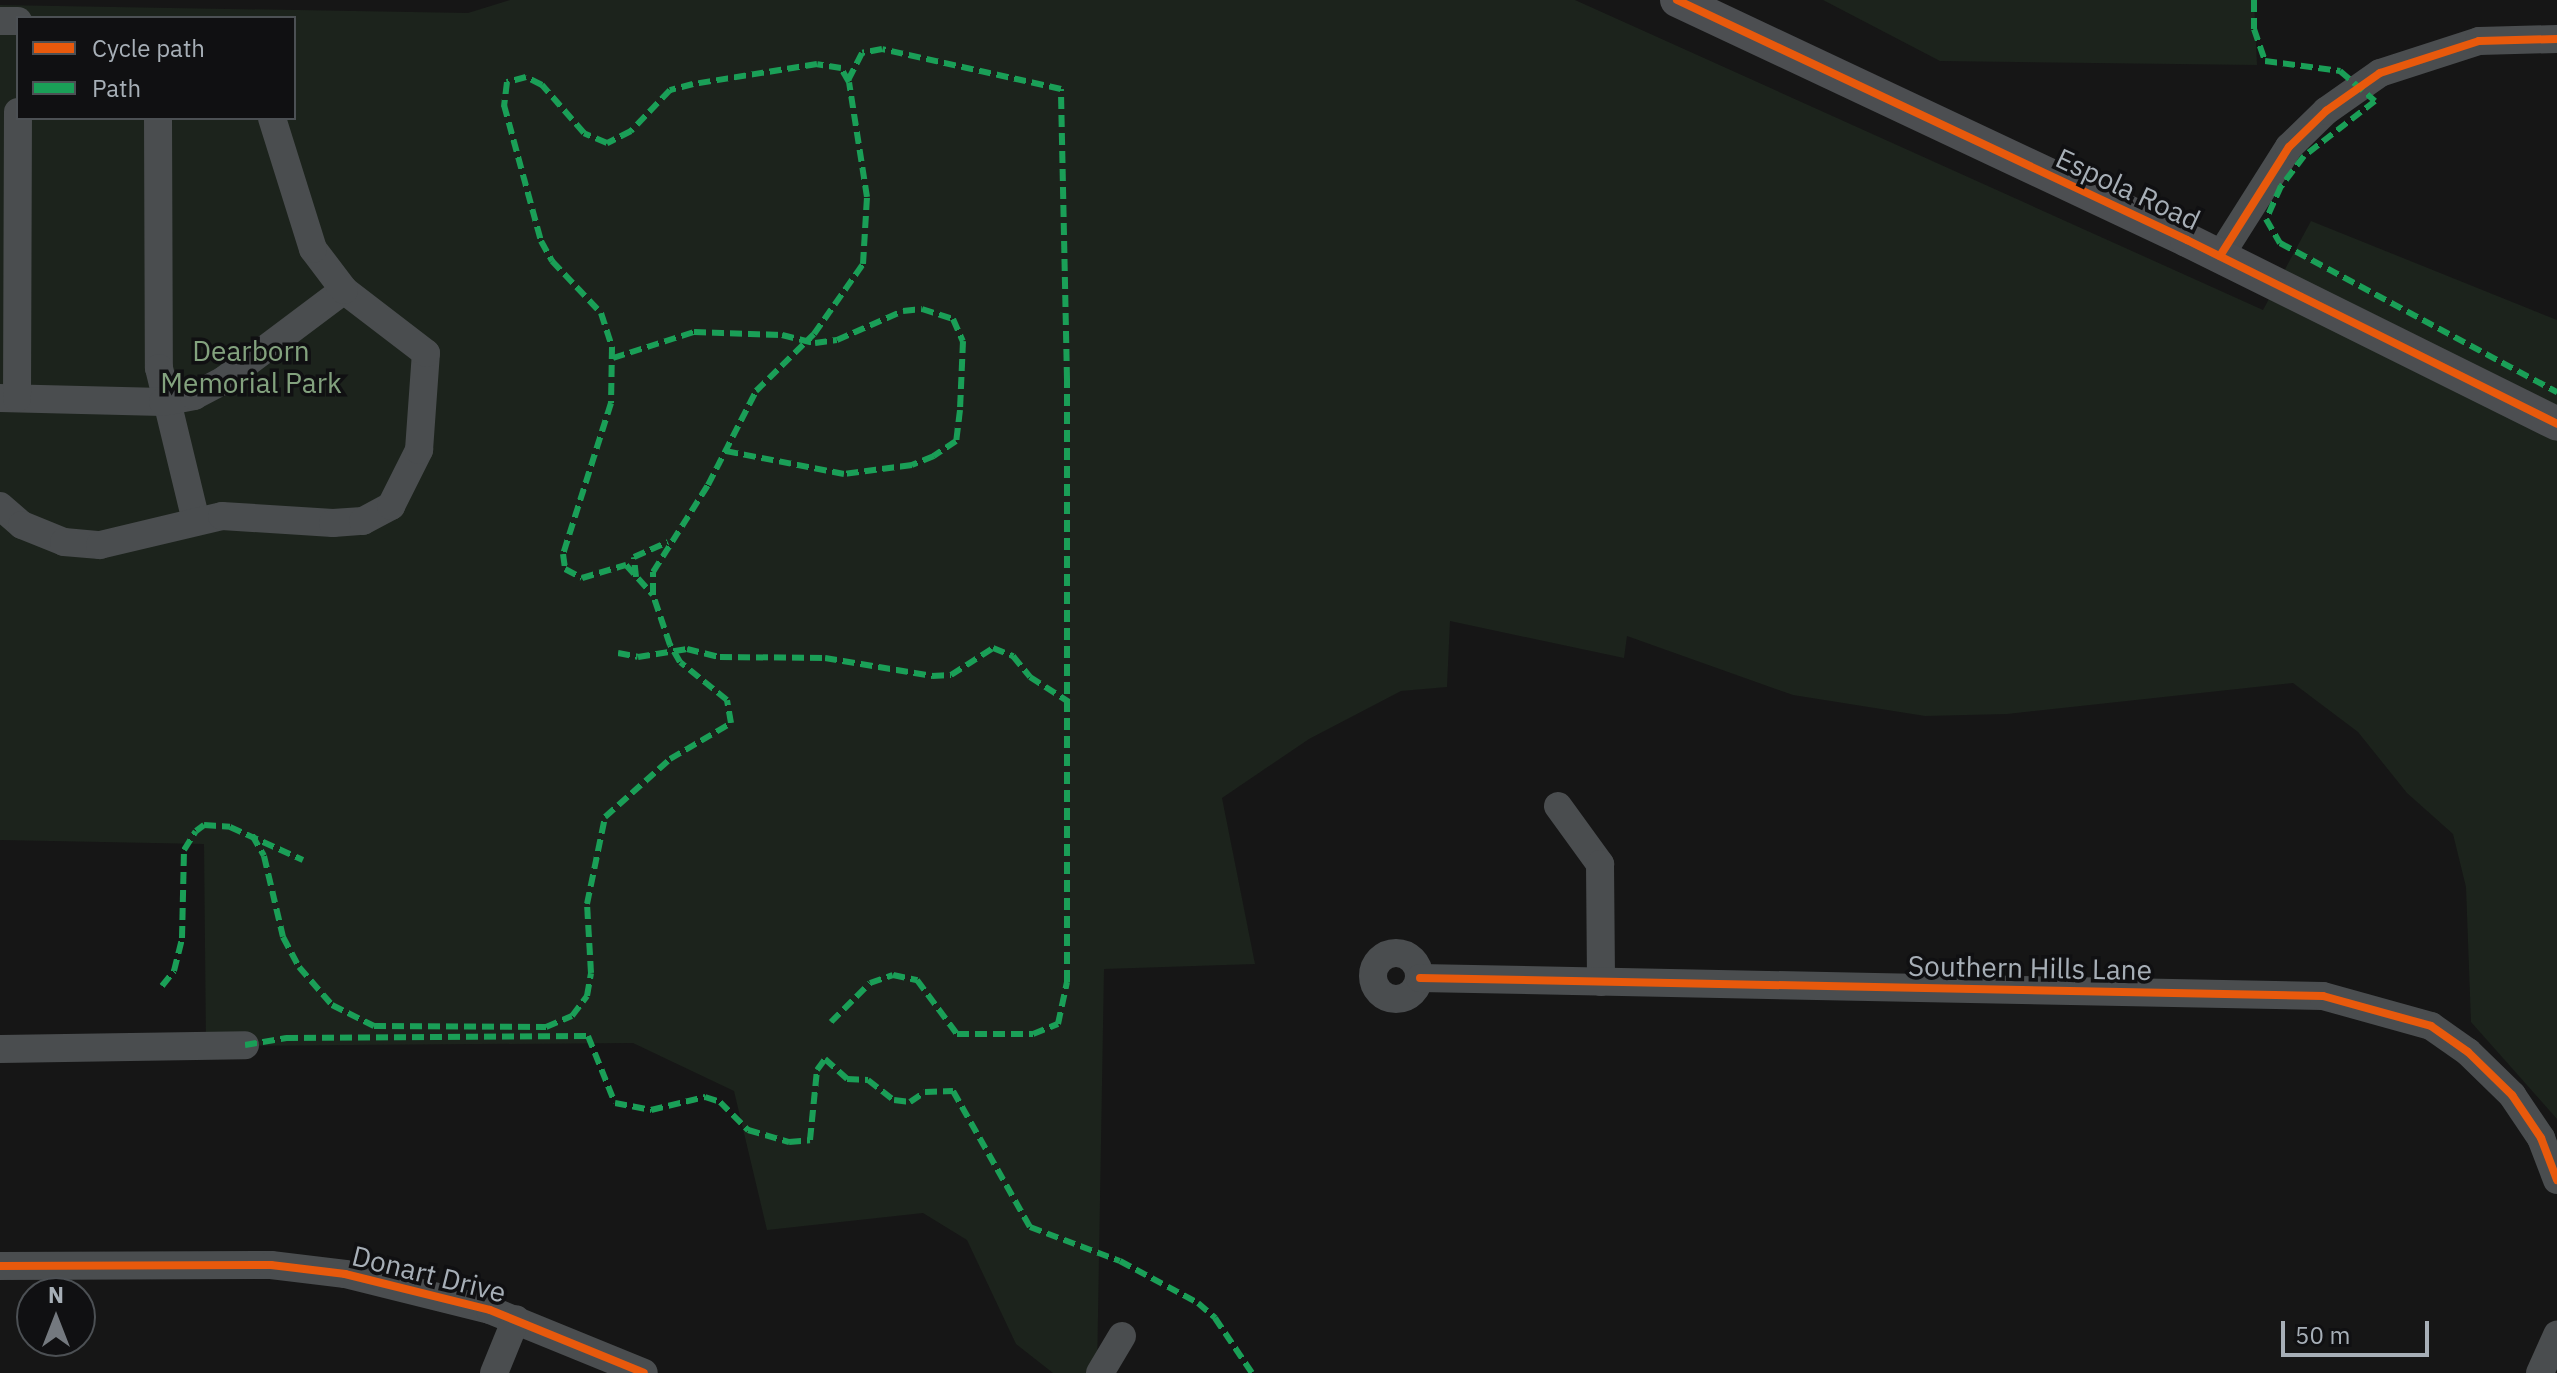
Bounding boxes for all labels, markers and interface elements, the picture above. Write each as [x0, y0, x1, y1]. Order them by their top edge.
legend [16, 16, 296, 120]
text: Cycle path [92, 32, 205, 64]
text: Path [92, 72, 141, 104]
street label: Espola Road [2050, 141, 2206, 237]
park label: Dearborn Memorial Park [160, 334, 342, 400]
street label: Southern Hills Lane [1908, 949, 2152, 987]
street label: Donart Drive [349, 1239, 509, 1309]
north arrow [16, 1277, 96, 1357]
text: N [48, 1280, 64, 1309]
scale bar [2285, 1305, 2433, 1355]
text: 50 m [2295, 1319, 2350, 1351]

